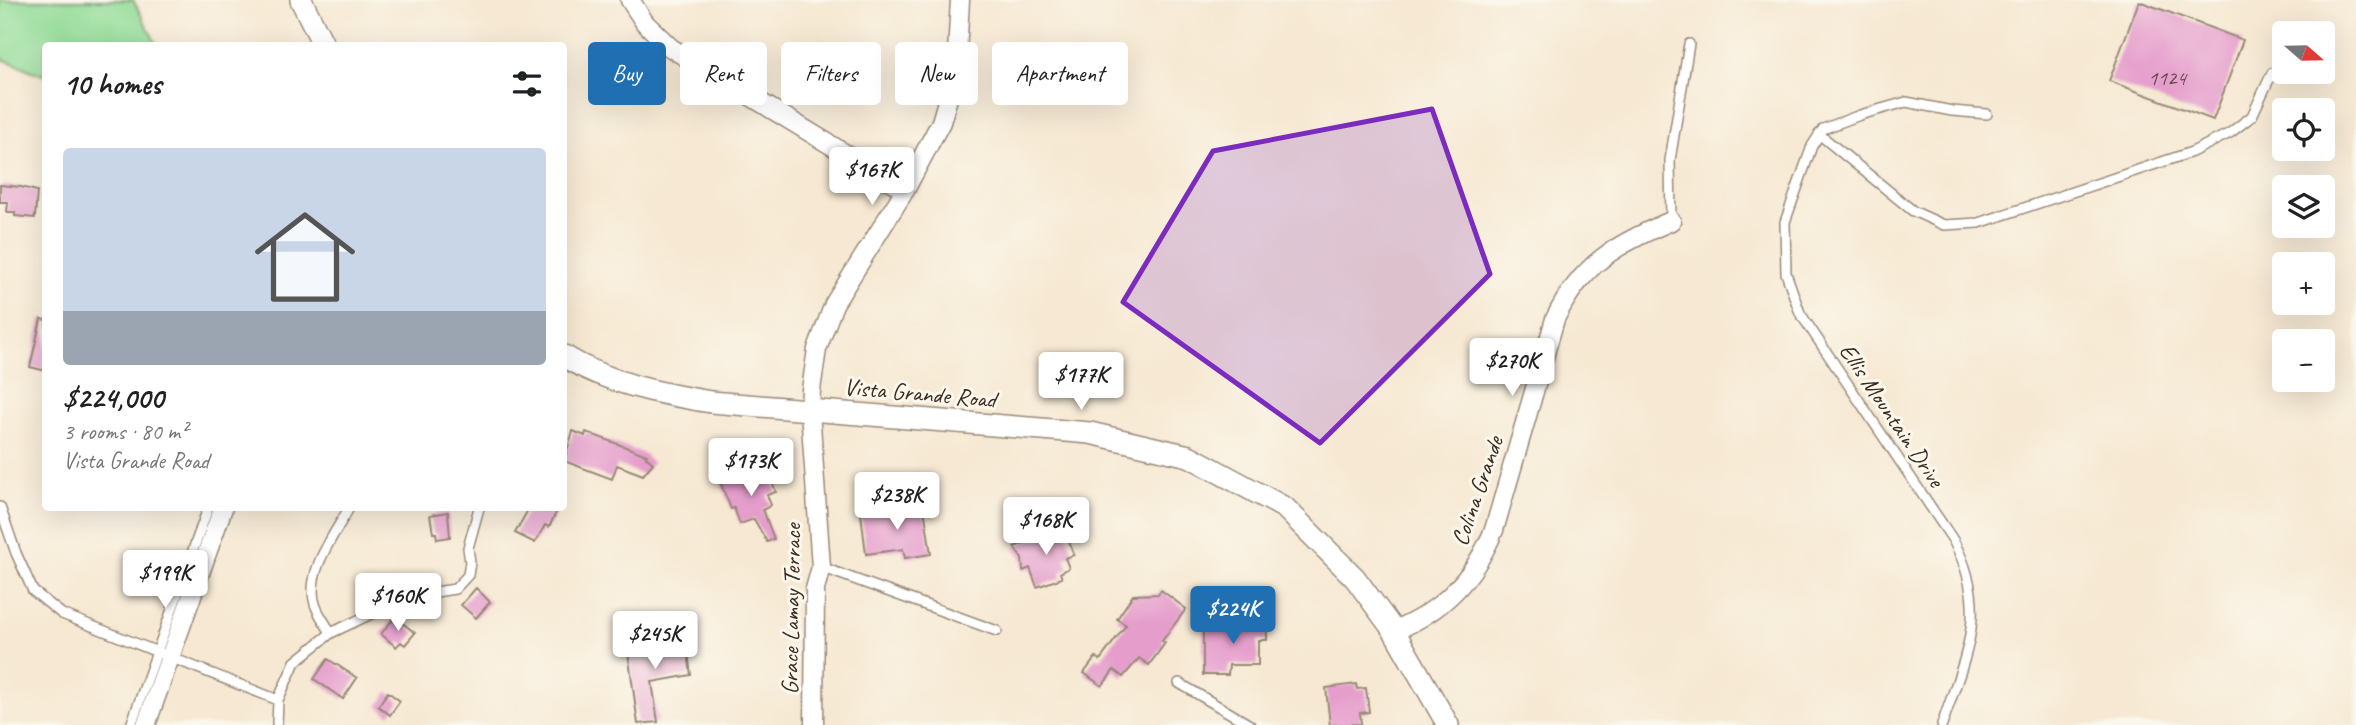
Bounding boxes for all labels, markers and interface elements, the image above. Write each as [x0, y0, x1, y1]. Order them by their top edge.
north arrow [2272, 21, 2334, 84]
map controls [2272, 21, 2335, 392]
chip: Buy [588, 42, 666, 105]
chip: Rent [680, 42, 767, 105]
chip: Filters [781, 42, 881, 105]
chip: New [895, 42, 978, 105]
chip: Apartment [992, 42, 1128, 105]
text: 10 homes [63, 65, 161, 103]
icon: filters [508, 65, 546, 103]
house number: 1124 [2148, 65, 2188, 91]
button: locate [2272, 98, 2335, 161]
pin: $167K [823, 148, 921, 207]
text: $167K [845, 155, 899, 184]
button: layers [2272, 175, 2335, 238]
icon: home [242, 194, 368, 320]
button: + [2272, 252, 2335, 315]
button: − [2272, 329, 2335, 392]
street label: Ellis Mountain Drive [1833, 337, 1952, 495]
pin: $270K [1463, 338, 1561, 398]
text: $270K [1486, 346, 1539, 375]
pin: $177K [1032, 352, 1130, 412]
text: $177K [1055, 360, 1107, 389]
street label: Vista Grande Road [843, 371, 1001, 415]
text: $224,000 [63, 379, 163, 417]
text: 3 rooms · 80 m² [63, 417, 187, 446]
street label: Colina Grande [1444, 430, 1510, 550]
pin: $173K [702, 438, 800, 498]
text: Vista Grande Road [63, 446, 209, 475]
text: $173K [725, 446, 778, 475]
pin: $238K [848, 472, 946, 532]
text: $238K [870, 480, 924, 509]
pin: $168K [997, 498, 1095, 557]
text: $168K [1019, 505, 1073, 534]
street label: Grace Lamay Terrace [775, 521, 808, 695]
pin: $199K [116, 550, 214, 610]
text: $199K [139, 558, 191, 587]
pin: $160K [349, 574, 447, 633]
text: $160K [371, 581, 425, 610]
pin: $224K [1184, 586, 1282, 646]
text: $224K [1206, 594, 1260, 623]
pin: $245K [606, 612, 704, 671]
text: $245K [629, 619, 681, 648]

